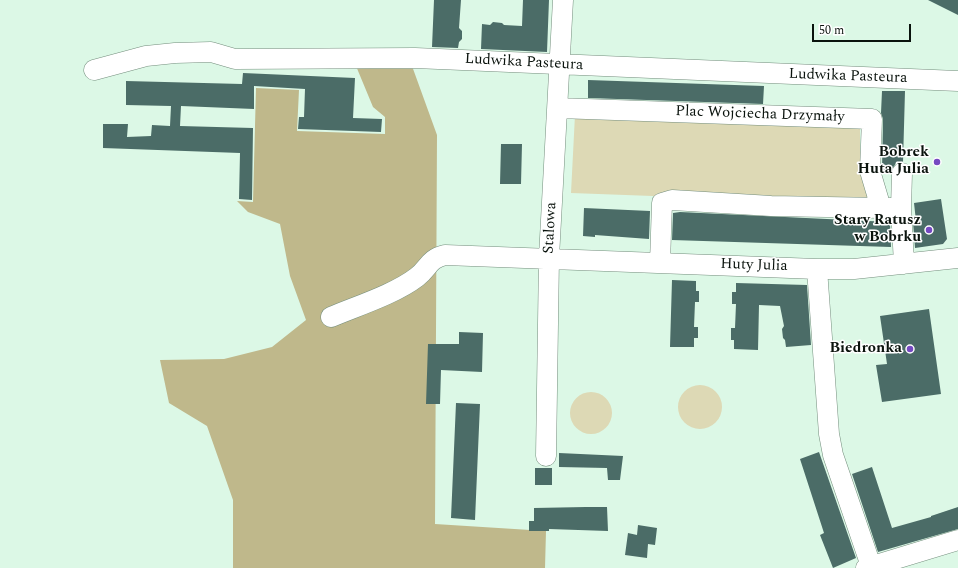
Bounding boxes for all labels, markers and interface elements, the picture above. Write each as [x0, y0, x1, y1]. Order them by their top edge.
scale bar [814, 16, 913, 42]
text: 50 m [819, 21, 844, 40]
street label: Ludwika Pasteura [464, 51, 584, 75]
street label: Ludwika Pasteura [788, 66, 908, 88]
street label: Plac Wojciecha Drzymały [675, 103, 845, 127]
place label: Bobrek Huta Julia [858, 144, 929, 179]
marker: Bobrek Huta Julia [932, 157, 942, 167]
street label: Stalowa [541, 202, 561, 254]
place label: Stary Ratusz w Bobrku [834, 212, 921, 247]
marker: Stary Ratusz w Bobrku [924, 225, 934, 235]
street label: Huty Julia [720, 256, 788, 276]
place label: Biedronka [830, 340, 902, 358]
marker: Biedronka [905, 344, 915, 354]

